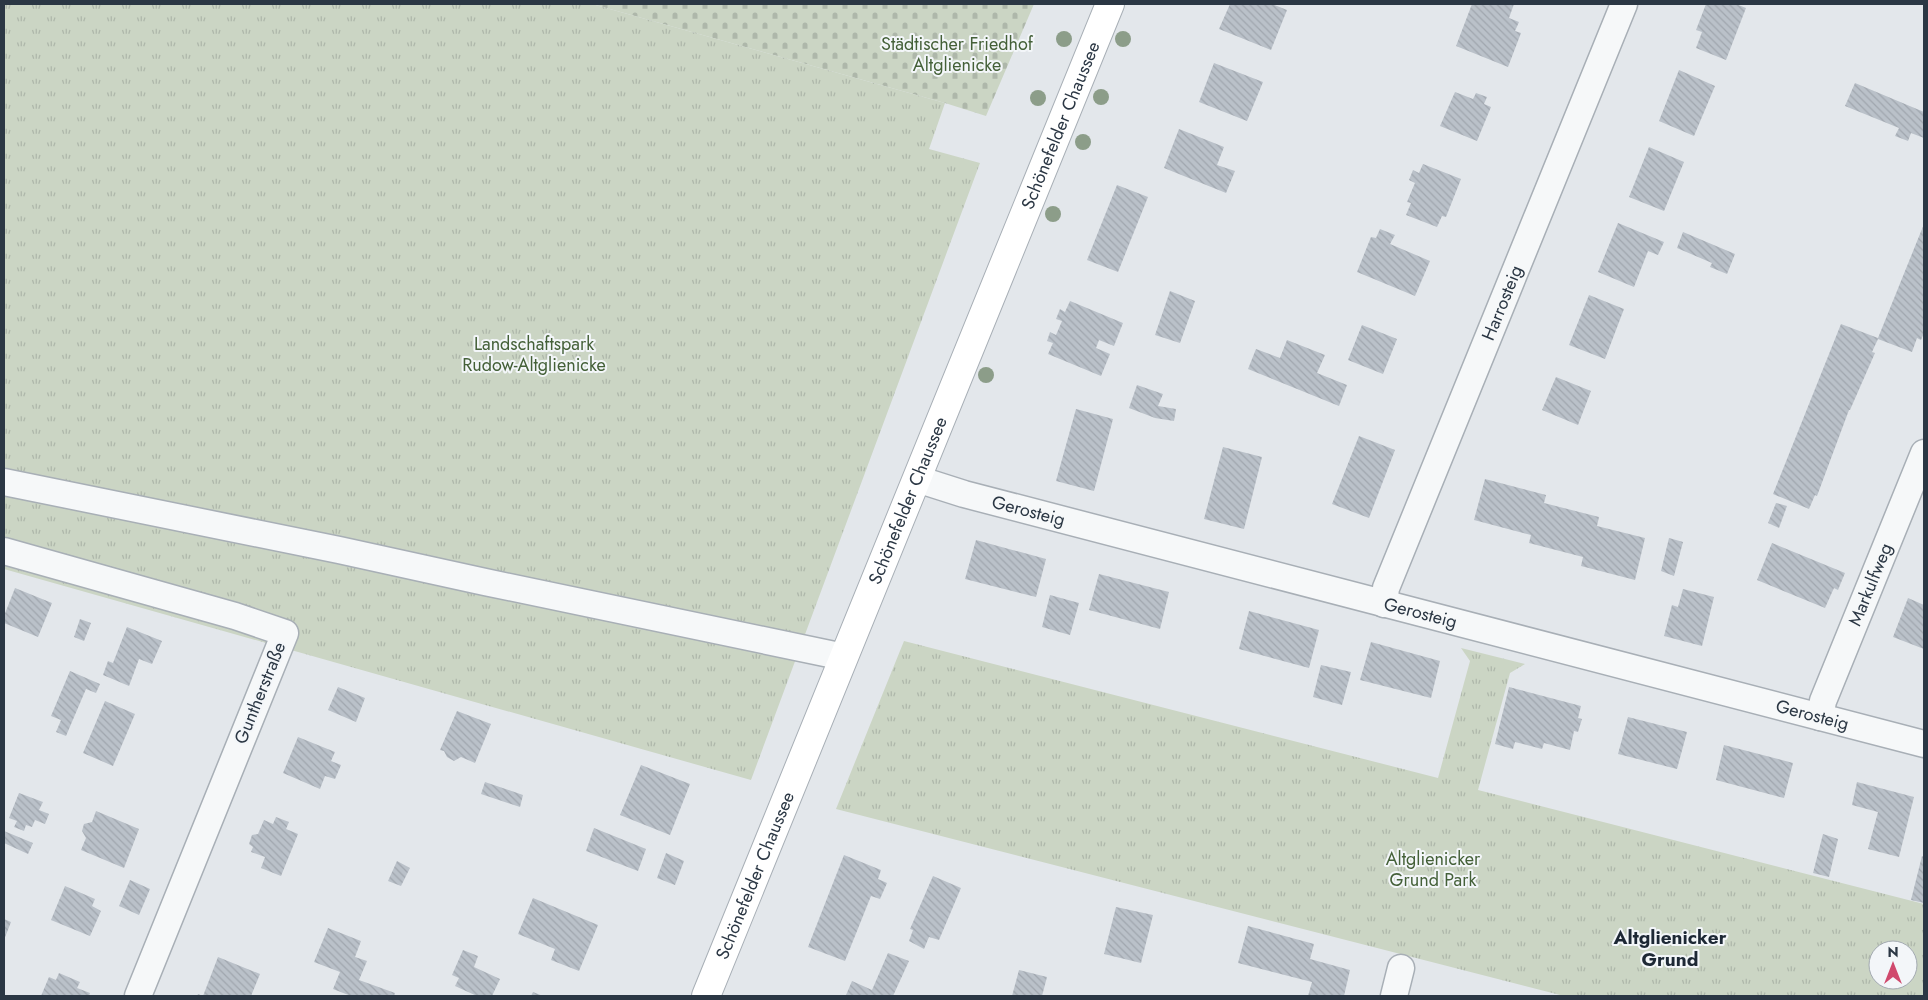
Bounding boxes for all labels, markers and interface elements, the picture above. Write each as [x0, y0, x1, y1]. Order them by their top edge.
park label: Städtischer Friedhof Altglienicke [881, 31, 1034, 78]
street label: Schönefelder Chaussee [1015, 38, 1106, 213]
street label: Harrosteig [1475, 261, 1529, 345]
park label: Landschaftspark Rudow-Altglienicke [462, 331, 606, 378]
street label: Schönefelder Chaussee [862, 413, 954, 588]
street label: Gerosteig [989, 489, 1068, 533]
street label: Markulfweg [1842, 539, 1899, 630]
street label: Gerosteig [1381, 591, 1460, 635]
street label: Guntherstraße [228, 638, 292, 748]
street label: Gerosteig [1773, 693, 1852, 737]
street label: Schönefelder Chaussee [709, 788, 801, 964]
park label: Altglienicker Grund Park [1386, 846, 1481, 893]
district label: Altglienicker Grund [1613, 924, 1727, 973]
north arrow [1868, 940, 1918, 990]
text: N [1887, 942, 1899, 962]

